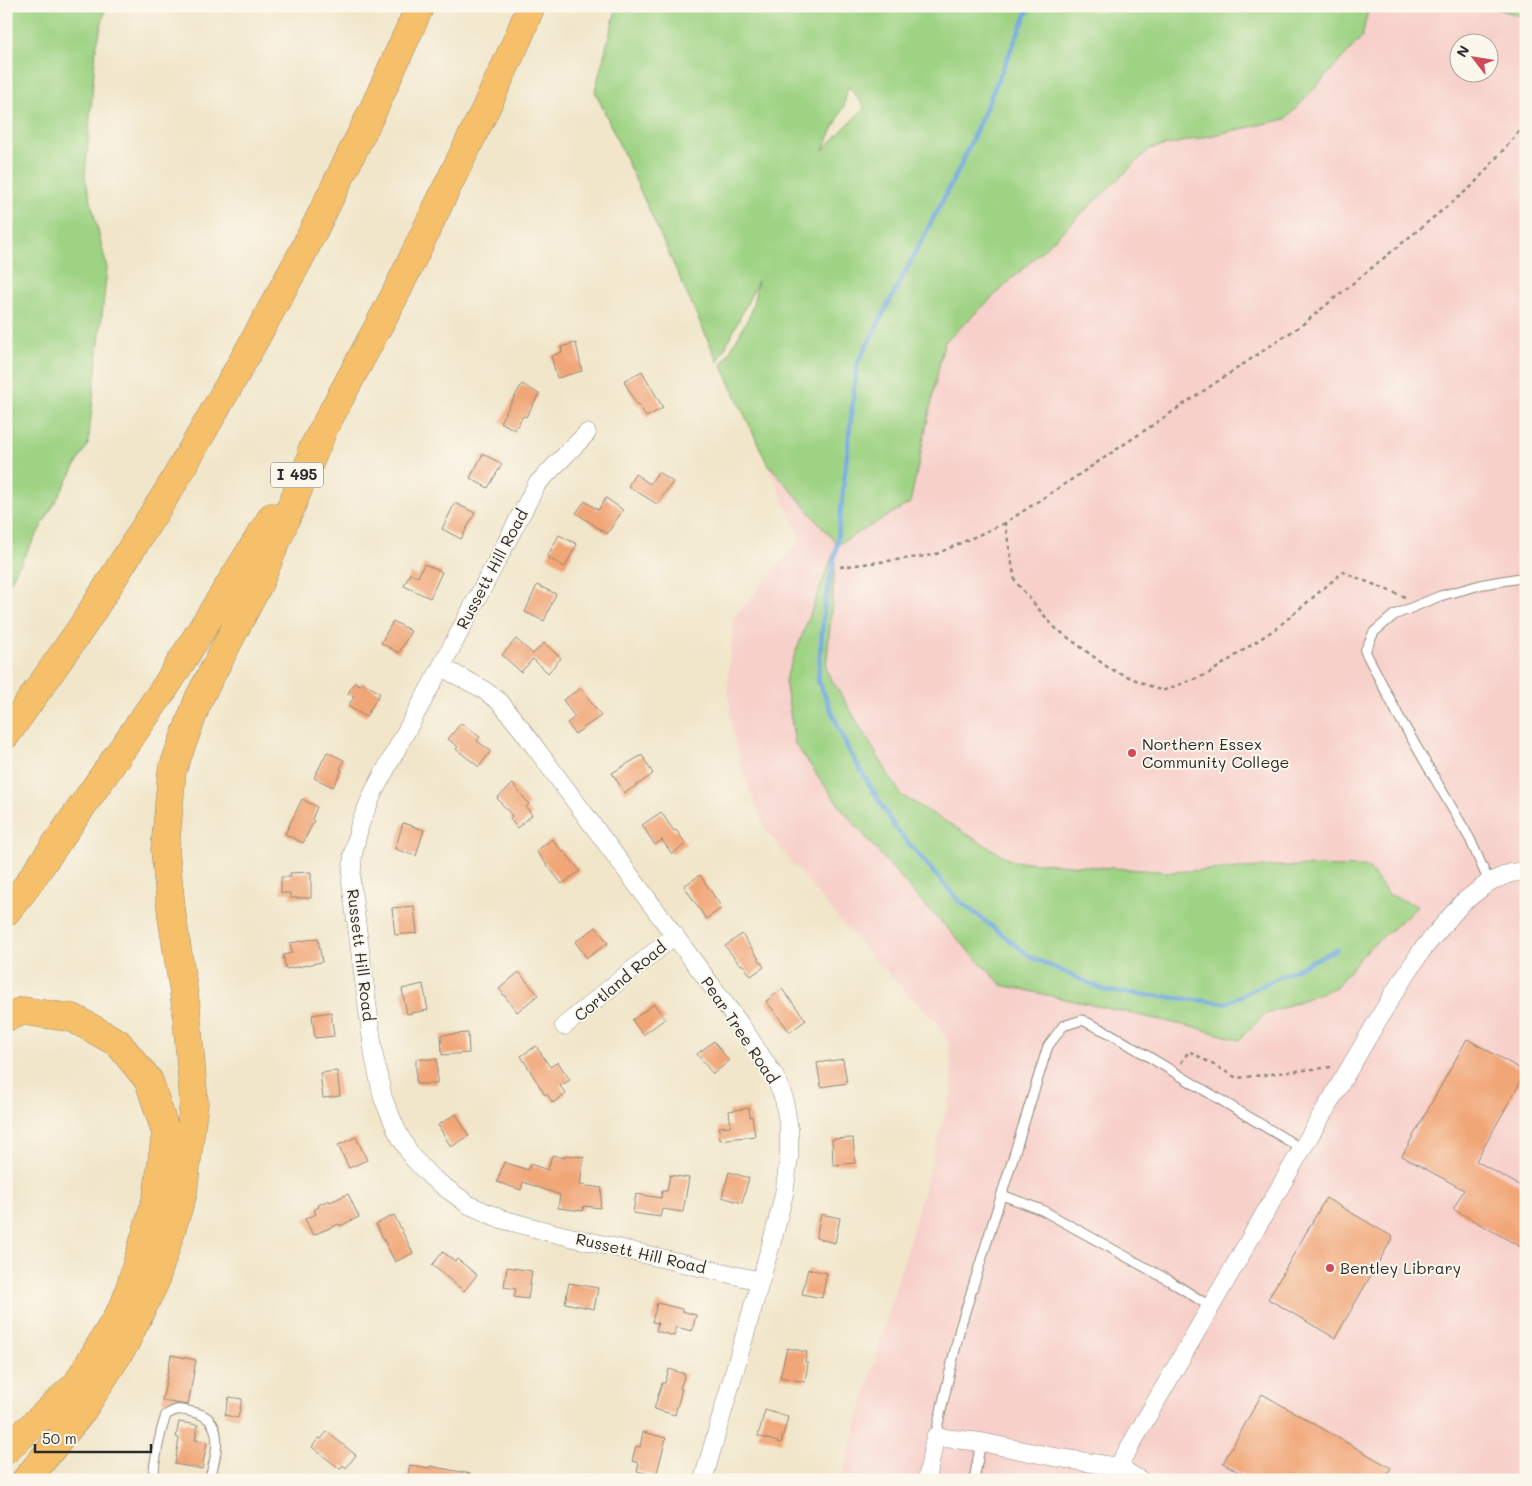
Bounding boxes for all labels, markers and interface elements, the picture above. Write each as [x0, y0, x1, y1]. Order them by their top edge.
north arrow [1450, 32, 1500, 82]
text: N [1452, 42, 1473, 61]
road number: I 495 [271, 462, 323, 488]
street label: Russett Hill Road [451, 505, 532, 632]
place label: Northern Essex Community College [1142, 733, 1289, 772]
marker: Northern Essex Community College [1126, 747, 1138, 759]
street label: Russett Hill Road [343, 888, 380, 1022]
street label: Cortland Road [569, 936, 670, 1025]
street label: Pear Tree Road [697, 972, 784, 1087]
street label: Russett Hill Road [574, 1227, 708, 1278]
place label: Bentley Library [1340, 1257, 1461, 1278]
marker: Bentley Library [1324, 1262, 1336, 1274]
scale bar [35, 1421, 151, 1453]
text: 50 m [42, 1428, 77, 1448]

